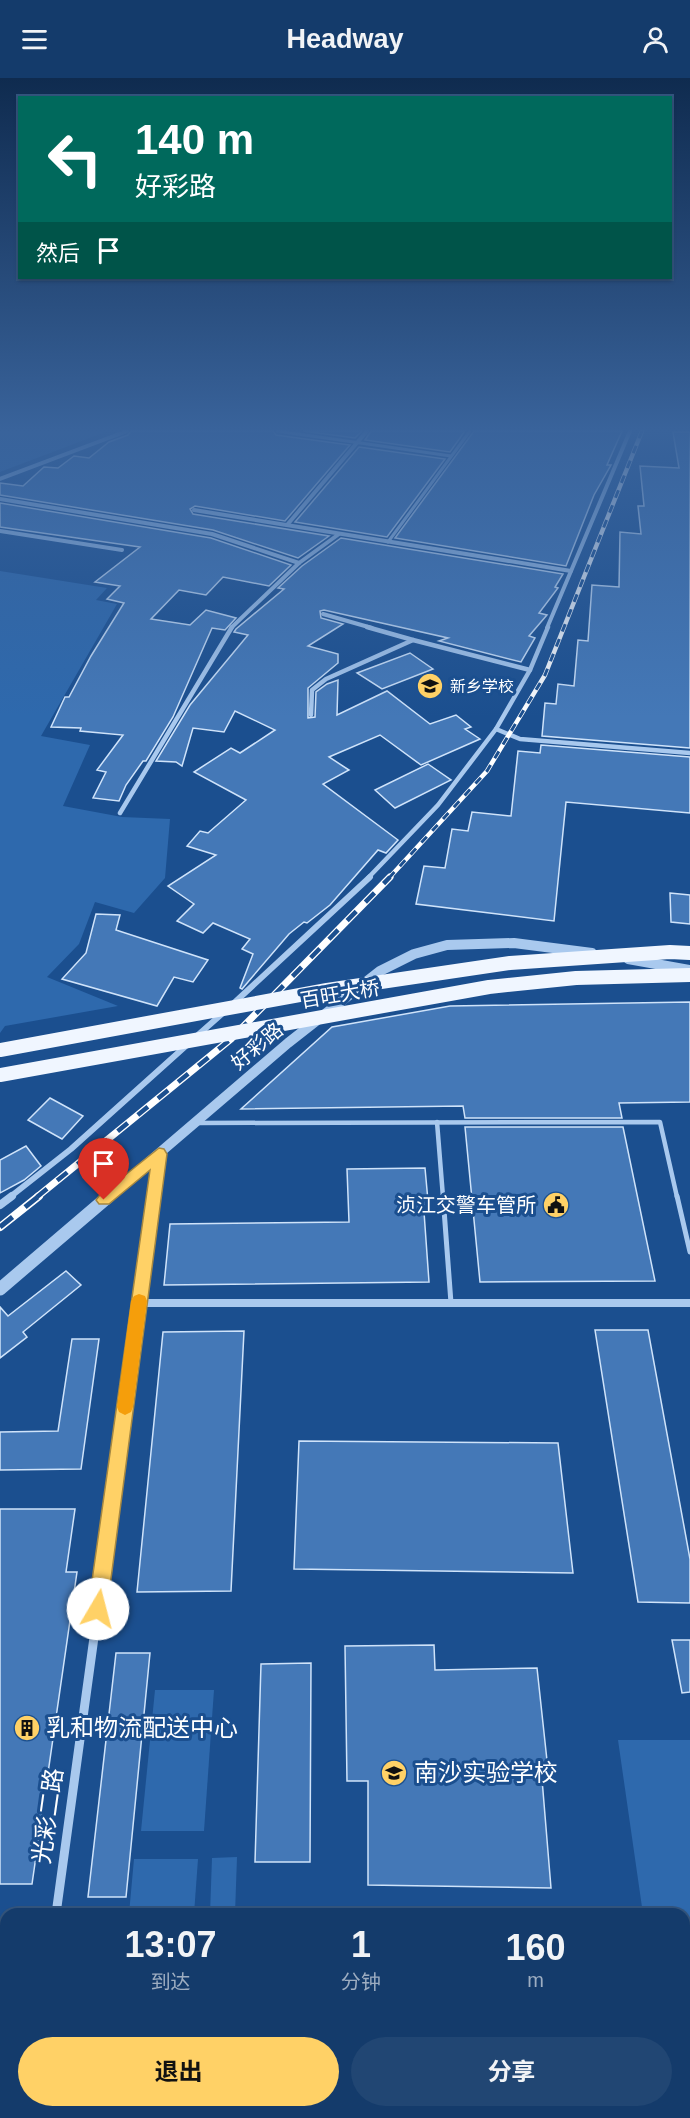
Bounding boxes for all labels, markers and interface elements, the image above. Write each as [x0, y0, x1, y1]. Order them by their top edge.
icon: menu [18, 23, 51, 56]
icon: person [639, 23, 672, 56]
text: Headway [286, 24, 404, 54]
text: 140 m [135, 116, 254, 163]
icon: left [36, 120, 114, 198]
text: 好彩路 [135, 172, 216, 202]
icon: arrive [92, 234, 125, 267]
text: 然后 [36, 241, 80, 266]
school or university icon: 新乡学校 [415, 671, 445, 701]
place label: 新乡学校 [450, 678, 514, 695]
street label: 百旺大桥 [299, 976, 381, 1012]
street label: 好彩路 [227, 1018, 287, 1074]
pin [78, 1138, 129, 1200]
icon: arrive [87, 1147, 120, 1180]
public building icon: 浈江交警车管所 [541, 1190, 571, 1220]
place label: 浈江交警车管所 [396, 1194, 536, 1216]
position arrow [66, 1577, 130, 1641]
building icon: 乳和物流配送中心 [12, 1713, 42, 1743]
place label: 乳和物流配送中心 [46, 1714, 238, 1741]
school or university icon: 南沙实验学校 [379, 1758, 409, 1788]
place label: 南沙实验学校 [414, 1759, 558, 1786]
street label: 光彩二路 [27, 1767, 68, 1865]
text: 13:07 [124, 1924, 217, 1965]
text: 1 [351, 1924, 371, 1965]
text: 160 [505, 1927, 566, 1968]
text: m [527, 1969, 544, 1991]
text: 到达 [150, 1971, 190, 1993]
text: 分钟 [341, 1971, 381, 1993]
button: 退出 [18, 2037, 339, 2106]
button: 分享 [351, 2037, 672, 2106]

